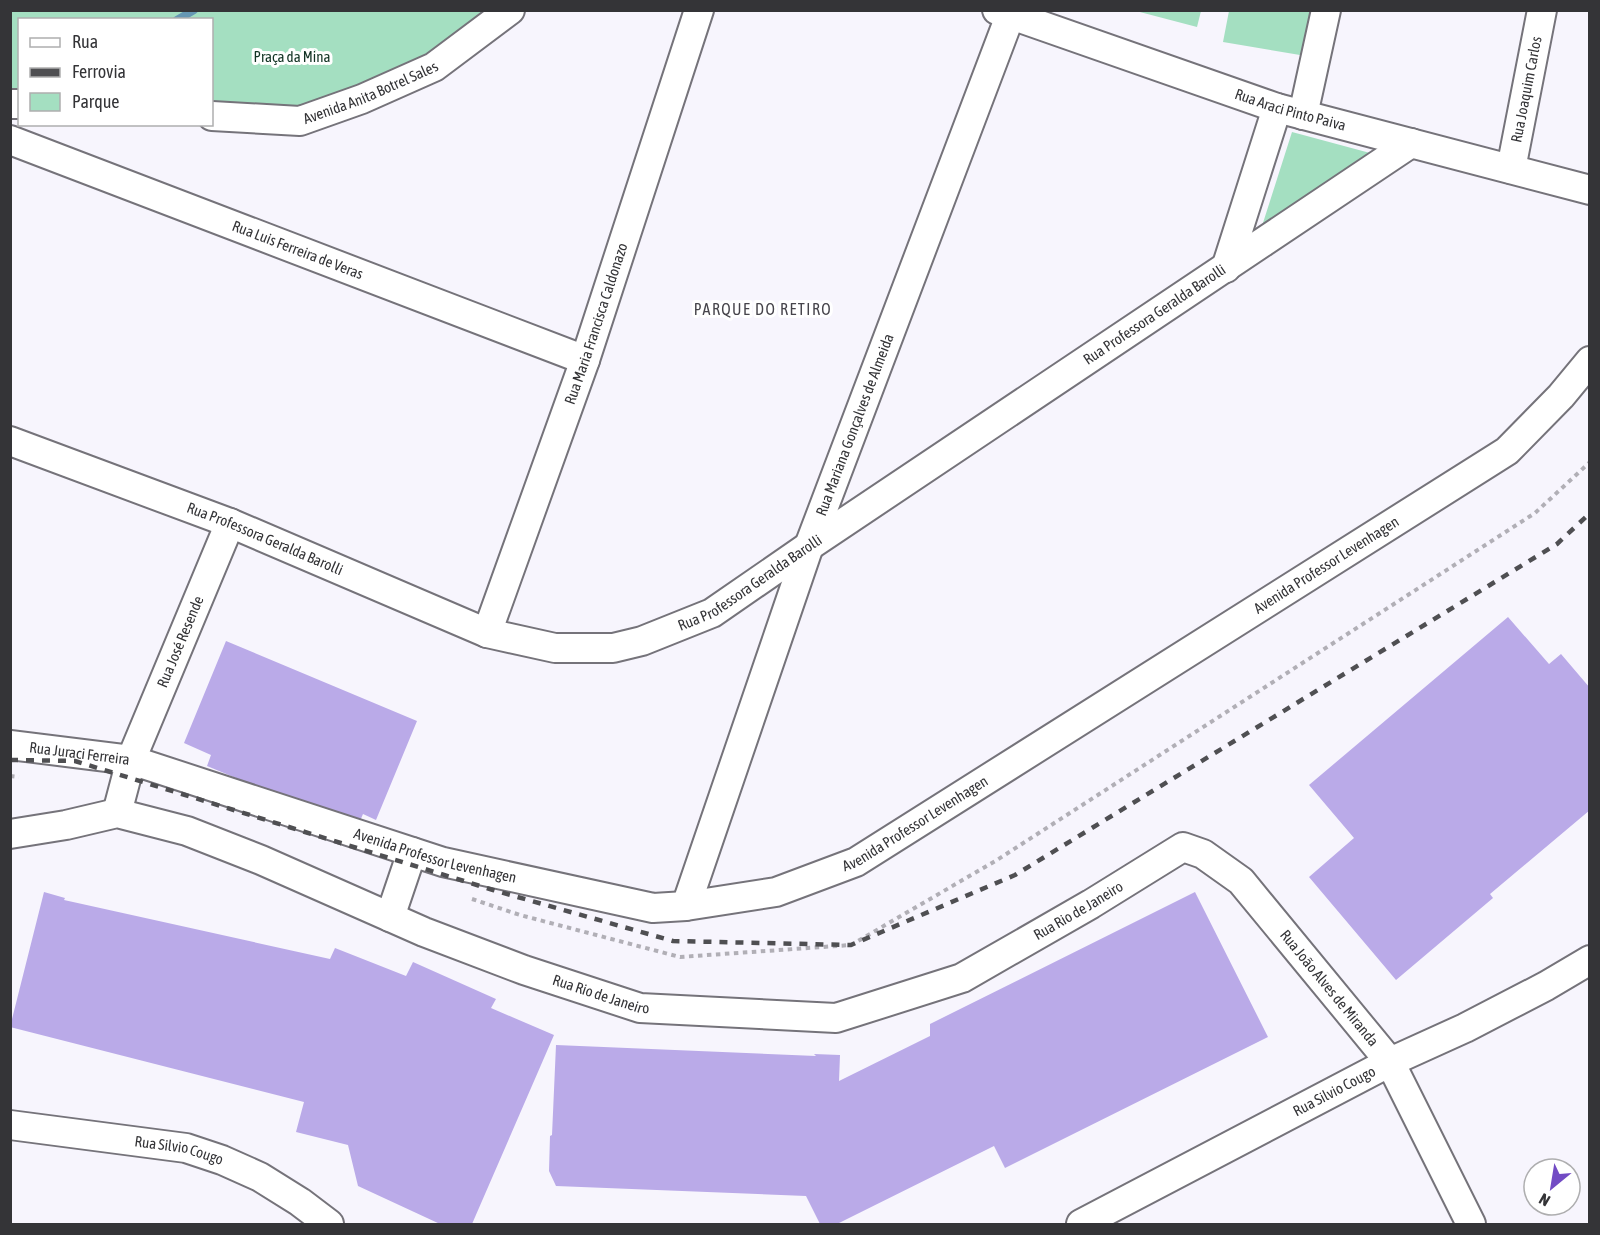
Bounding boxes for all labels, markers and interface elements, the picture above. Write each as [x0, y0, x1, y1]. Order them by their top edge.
legend [18, 18, 213, 126]
text: Rua [72, 31, 98, 52]
street label: Rua Joaquim Carlos [1507, 35, 1545, 144]
park label: Praça da Mina [254, 48, 330, 65]
street label: Avenida Anita Botrel Sales [301, 58, 441, 127]
text: Ferrovia [72, 61, 126, 82]
street label: Rua Araci Pinto Paiva [1233, 85, 1348, 134]
text: Parque [72, 91, 120, 112]
street label: Rua Luis Ferreira de Veras [230, 217, 366, 282]
street label: Rua Maria Francisca Caldonazo [561, 241, 631, 407]
street label: Rua Professora Geralda Barolli [1080, 261, 1229, 368]
district label: PARQUE DO RETIRO [694, 300, 832, 318]
street label: Rua Mariana Gonçalves de Almeida [812, 331, 897, 518]
street label: Rua Professora Geralda Barolli [185, 499, 346, 578]
street label: Avenida Professor Levenhagen [1250, 513, 1402, 617]
street label: Rua Professora Geralda Barolli [675, 531, 825, 634]
street label: Rua José Resende [153, 593, 207, 690]
street label: Rua Juraci Ferreira [28, 738, 131, 768]
street label: Avenida Professor Levenhagen [840, 772, 991, 874]
street label: Avenida Professor Levenhagen [352, 824, 518, 886]
street label: Rua Rio de Janeiro [1030, 877, 1126, 943]
street label: Rua João Alves de Miranda [1277, 926, 1382, 1049]
street label: Rua Rio de Janeiro [551, 971, 650, 1016]
street label: Rua Silvio Cougo [1290, 1062, 1378, 1119]
street label: Rua Silvio Cougo [134, 1132, 226, 1168]
north arrow [1522, 1157, 1582, 1217]
text: N [1536, 1190, 1553, 1210]

